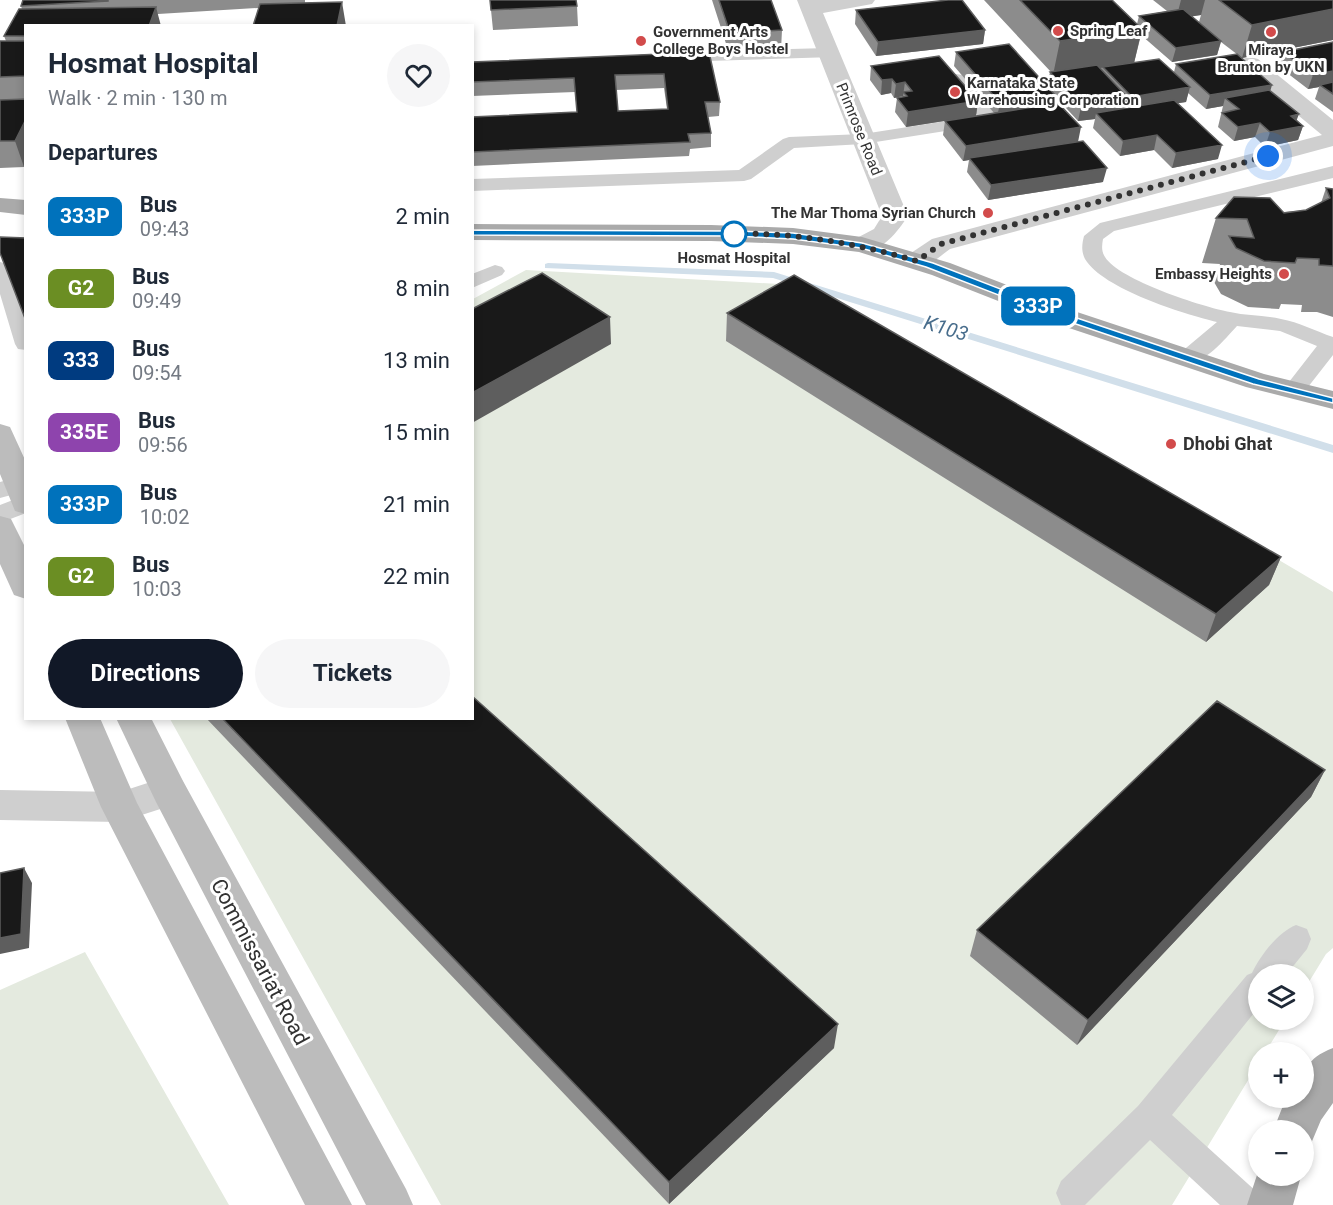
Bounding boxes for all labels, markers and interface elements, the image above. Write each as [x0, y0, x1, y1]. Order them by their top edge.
place label: Spring Leaf [1070, 22, 1148, 40]
place label: Government Arts College Boys Hostel [653, 23, 789, 58]
marker: Spring Leaf [1051, 24, 1065, 38]
marker: Miraya Brunton by UKN [1264, 25, 1278, 39]
marker: Government Arts College Boys Hostel [634, 34, 648, 48]
place label: Miraya Brunton by UKN [1217, 41, 1325, 76]
button: heart [387, 44, 450, 107]
text: Hosmat Hospital [48, 47, 259, 80]
place label: Karnataka State Warehousing Corporation [967, 74, 1139, 109]
street label: Primrose Road [832, 80, 886, 178]
marker: Karnataka State Warehousing Corporation [948, 85, 962, 99]
text: Walk · 2 min · 130 m [48, 86, 227, 110]
text: Departures [48, 140, 158, 165]
your location [1253, 141, 1283, 171]
text: Bus [140, 192, 177, 217]
text: 333P [60, 204, 110, 228]
text: 2 min [395, 204, 450, 229]
place label: The Mar Thoma Syrian Church [771, 204, 976, 222]
marker: The Mar Thoma Syrian Church [981, 206, 995, 220]
text: 09:43 [140, 217, 190, 241]
marker: Hosmat Hospital [721, 221, 747, 247]
place label: Hosmat Hospital [678, 249, 790, 267]
text: Bus [132, 264, 170, 289]
place label: Embassy Heights [1155, 265, 1272, 283]
marker: Embassy Heights [1277, 267, 1291, 281]
text: G2 [68, 276, 94, 300]
text: 8 min [395, 276, 450, 301]
line badge: 333P [996, 286, 1080, 326]
text: 09:49 [132, 289, 182, 313]
text: 333P [1013, 294, 1063, 318]
water label: K103 [921, 310, 971, 346]
text: Bus [132, 336, 170, 361]
text: 333 [63, 348, 99, 372]
text: 13 min [383, 348, 450, 373]
text: 09:54 [132, 361, 182, 385]
text: Bus [138, 408, 176, 433]
text: 335E [60, 420, 108, 444]
text: 15 min [383, 420, 450, 445]
text: 09:56 [138, 433, 188, 457]
place label: Dhobi Ghat [1183, 433, 1272, 454]
marker: Dhobi Ghat [1164, 437, 1178, 451]
text: Bus [140, 480, 177, 505]
text: 333P [60, 492, 110, 516]
text: 21 min [383, 492, 450, 517]
text: 10:02 [140, 505, 190, 529]
text: Bus [132, 552, 170, 577]
text: G2 [68, 564, 94, 588]
text: 22 min [383, 564, 450, 589]
text: 10:03 [132, 577, 182, 601]
button: Directions [48, 639, 243, 708]
button: Tickets [255, 639, 450, 708]
street label: Commissariat Road [206, 875, 314, 1049]
map controls [1248, 964, 1314, 1186]
button: layers [1248, 964, 1314, 1030]
button: + [1248, 1042, 1314, 1108]
button: − [1248, 1120, 1314, 1186]

